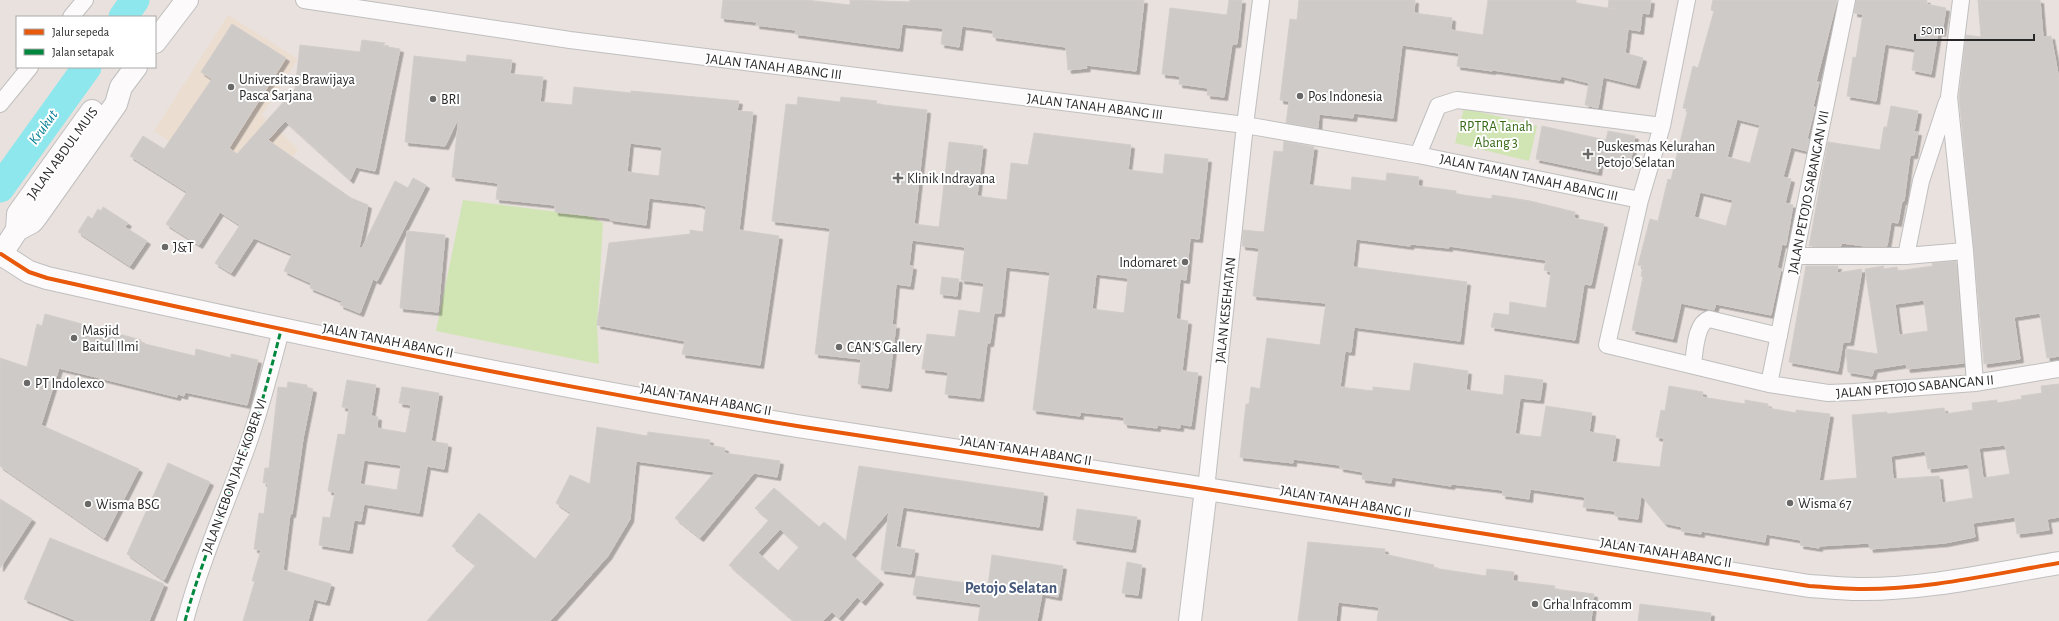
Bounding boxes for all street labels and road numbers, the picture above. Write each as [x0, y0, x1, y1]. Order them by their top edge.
street label: JALAN TANAH ABANG III [705, 52, 843, 82]
street label: JALAN TANAH ABANG III [1026, 92, 1164, 122]
street label: JALAN ABDUL MUIS [25, 105, 101, 202]
street label: JALAN PETOJO SABANGAN VII [1786, 109, 1832, 275]
street label: JALAN TAMAN TANAH ABANG III [1438, 152, 1619, 204]
street label: JALAN KESEHATAN [1213, 256, 1239, 364]
street label: JALAN TANAH ABANG II [321, 321, 455, 361]
street label: JALAN PETOJO SABANGAN II [1836, 373, 1995, 401]
street label: JALAN TANAH ABANG II [639, 382, 773, 418]
street label: JALAN KEBON JAHE KOBER VI [200, 397, 270, 556]
street label: JALAN TANAH ABANG II [959, 434, 1093, 468]
street label: JALAN TANAH ABANG II [1279, 484, 1413, 520]
street label: JALAN TANAH ABANG II [1599, 536, 1733, 570]

